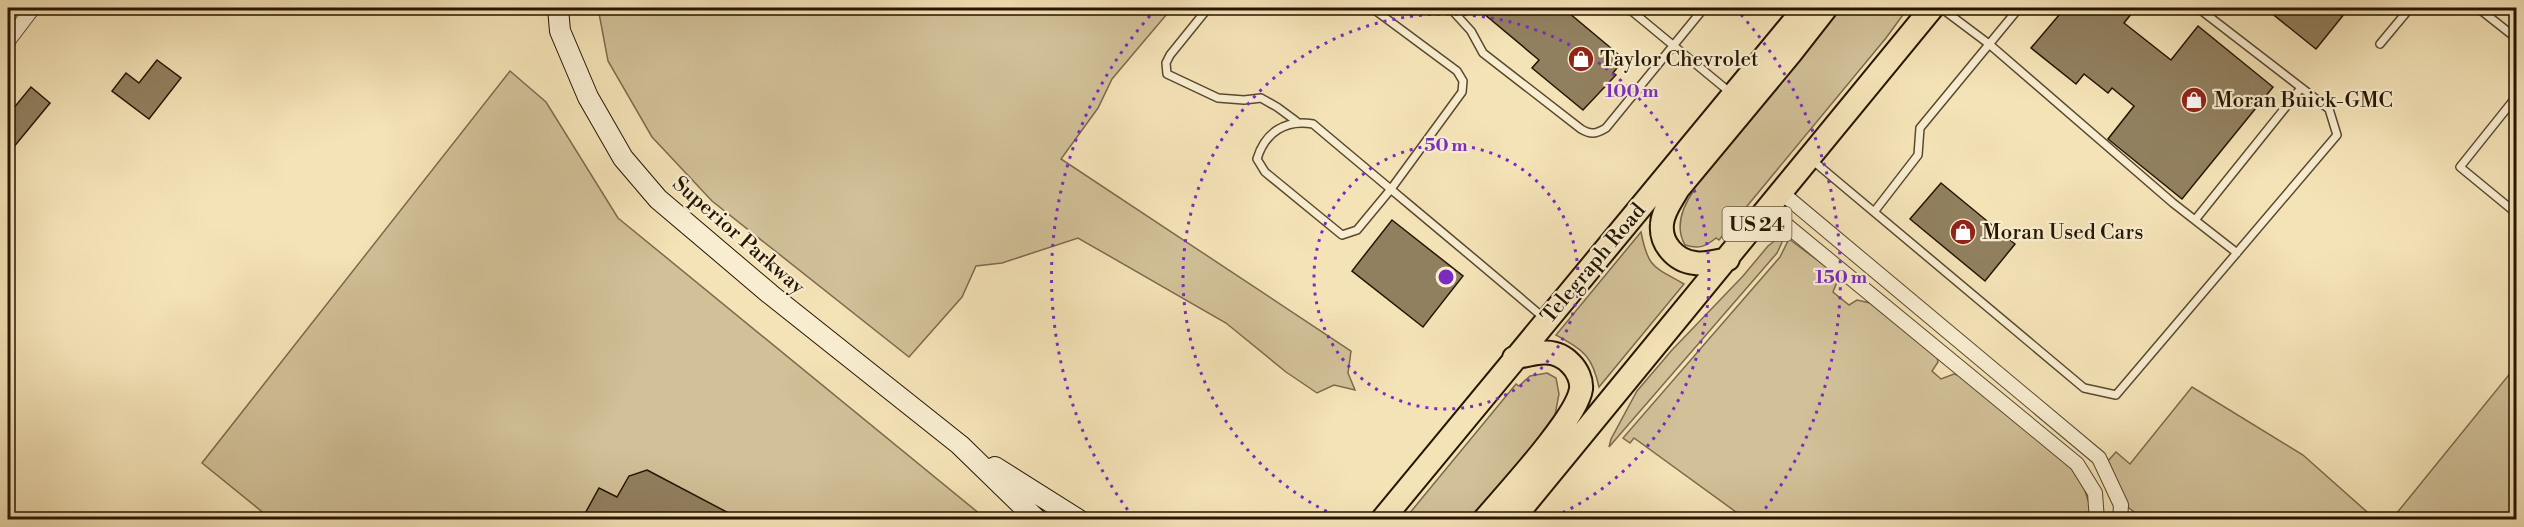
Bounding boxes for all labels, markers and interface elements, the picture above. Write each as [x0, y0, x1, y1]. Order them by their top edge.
shop icon: Taylor Chevrolet [1566, 44, 1596, 74]
place label: Taylor Chevrolet [1600, 47, 1759, 73]
text: 100 m [1605, 80, 1659, 103]
shop icon: Moran Buick-GMC [2179, 85, 2209, 115]
place label: Moran Buick-GMC [2214, 88, 2393, 114]
text: 50 m [1424, 134, 1468, 157]
street label: Superior Parkway [667, 171, 811, 301]
street label: Telegraph Road [1536, 198, 1652, 329]
road number: US 24 [1722, 207, 1792, 241]
shop icon: Moran Used Cars [1948, 217, 1978, 247]
place label: Moran Used Cars [1982, 220, 2143, 246]
text: 150 m [1815, 266, 1868, 289]
centre of rings [1436, 267, 1456, 287]

